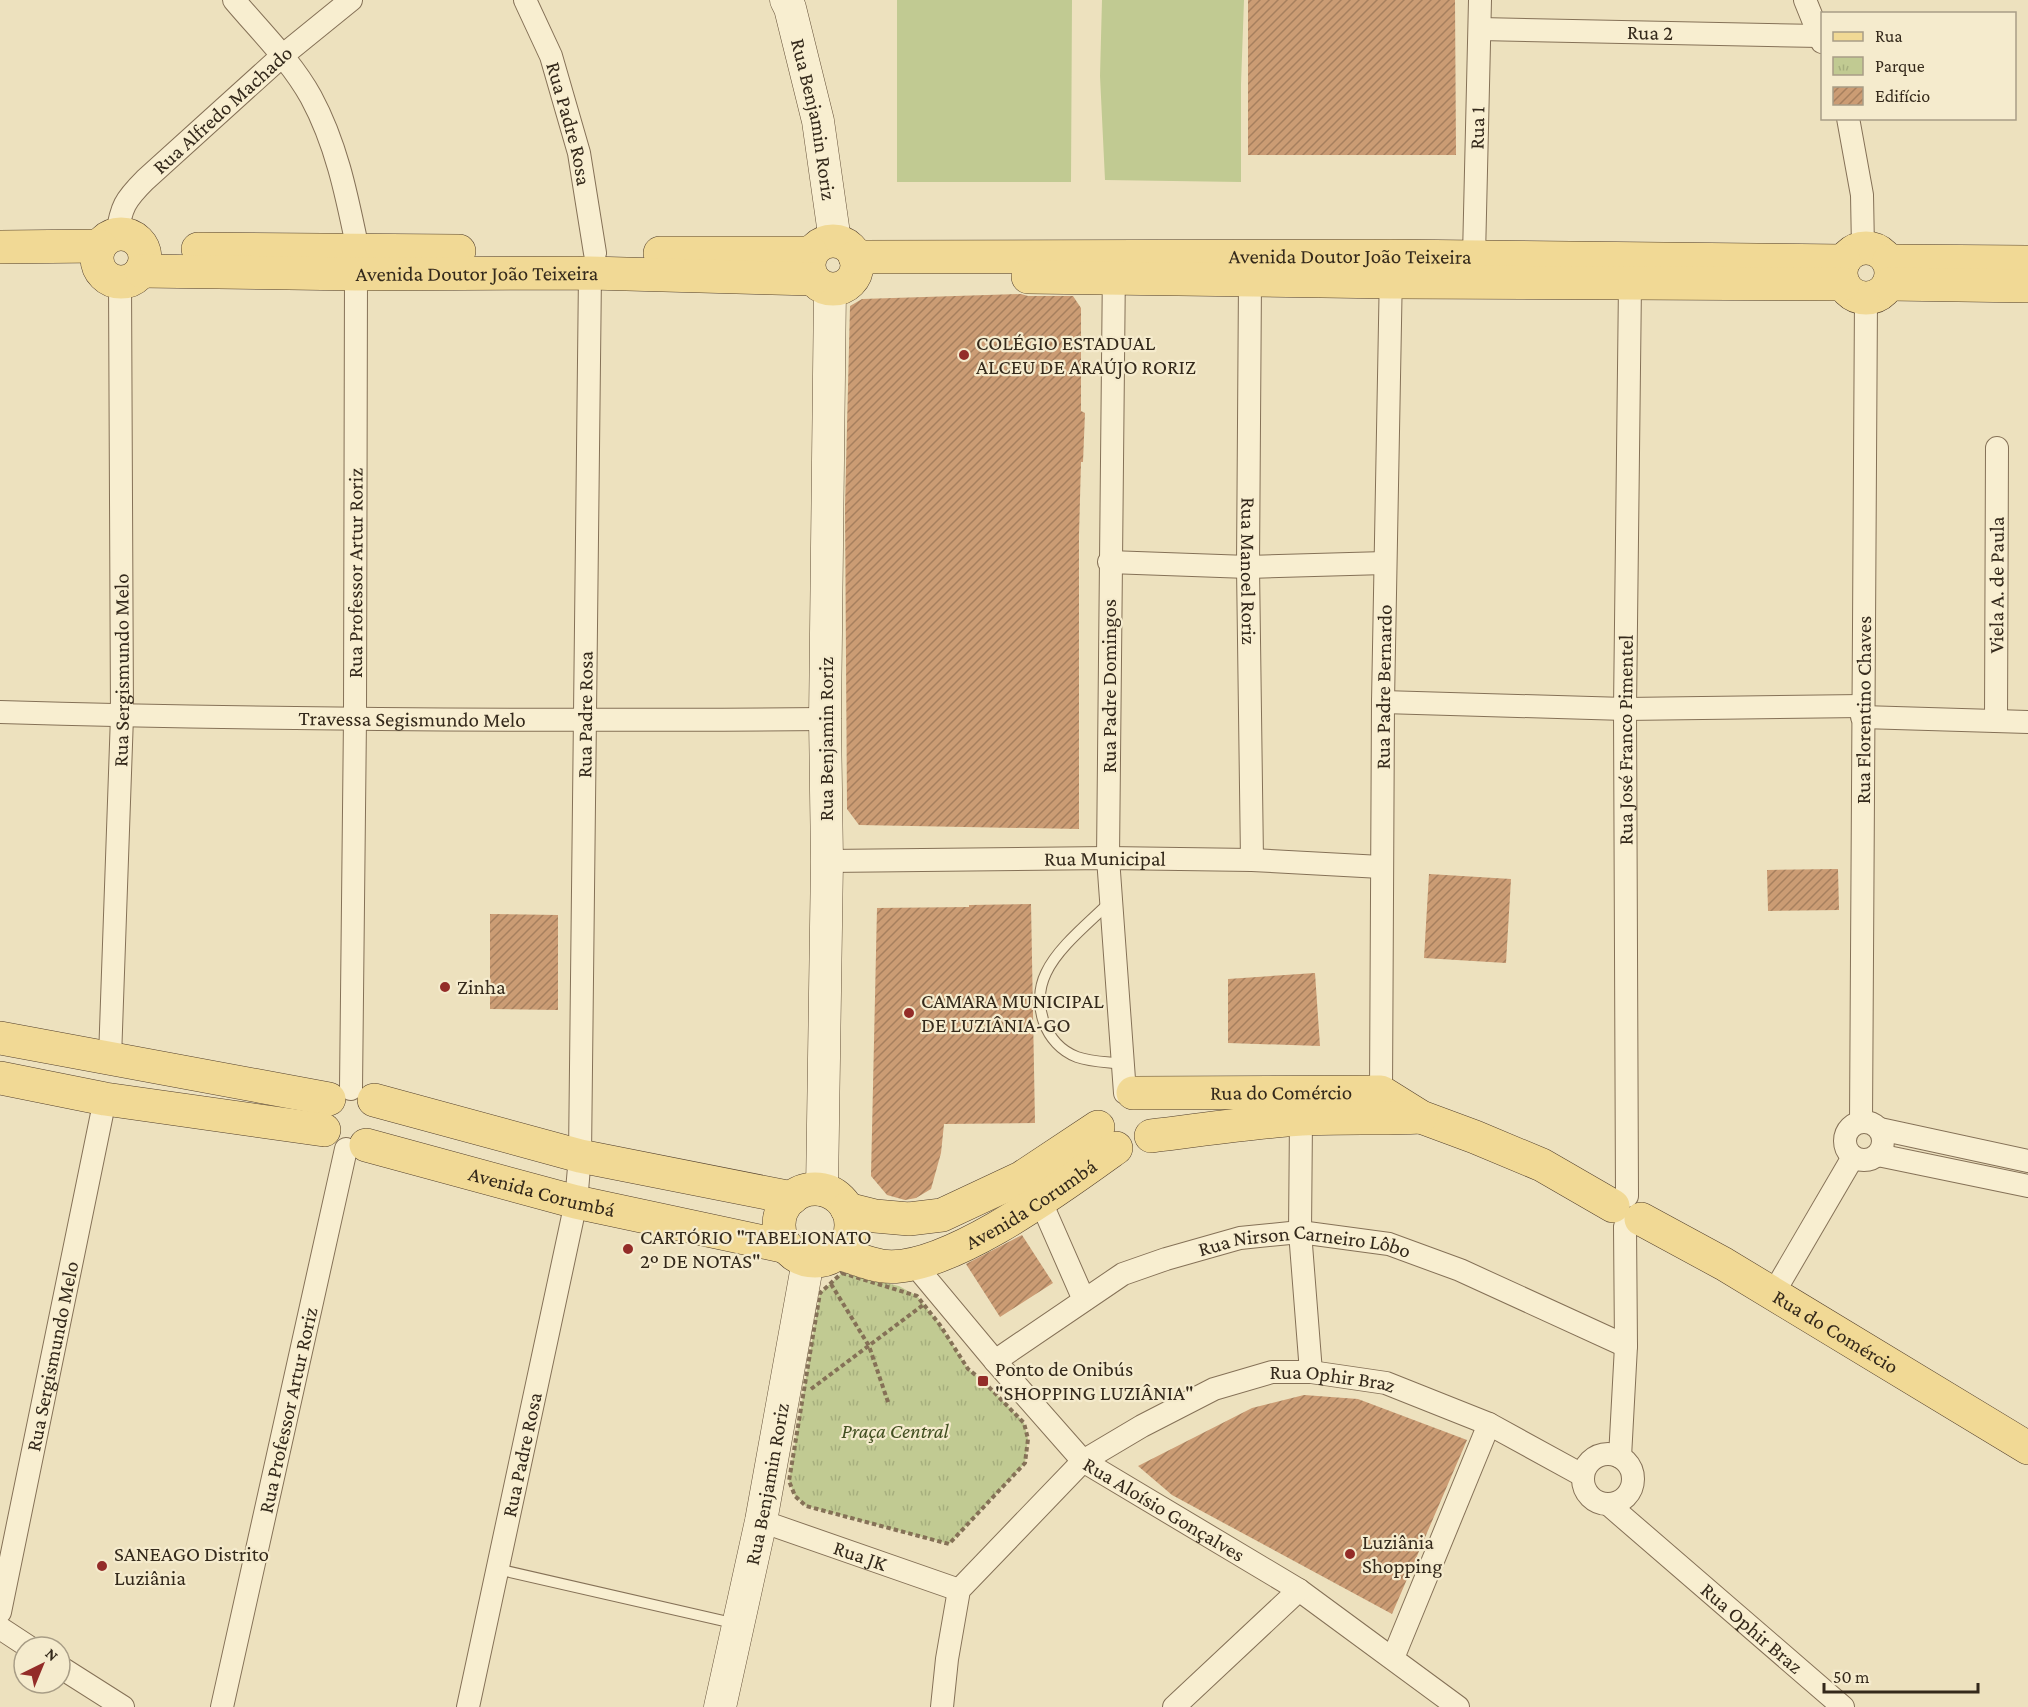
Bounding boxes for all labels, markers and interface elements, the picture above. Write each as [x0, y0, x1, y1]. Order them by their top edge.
legend [1821, 12, 2016, 120]
street label: Rua 2 [1627, 20, 1673, 45]
text: Rua [1875, 26, 1903, 46]
street label: Rua Benjamin Roriz [786, 36, 841, 202]
street label: Rua Alfredo Machado [148, 41, 297, 179]
text: Parque [1875, 56, 1925, 76]
street label: Rua Padre Rosa [541, 59, 596, 188]
text: Edifício [1875, 86, 1930, 106]
street label: Rua 1 [1464, 106, 1490, 150]
street label: Avenida Doutor João Teixeira [1228, 244, 1472, 269]
street label: Avenida Doutor João Teixeira [355, 261, 599, 286]
place label: COLÉGIO ESTADUAL ALCEU DE ARAÚJO RORIZ [976, 331, 1196, 379]
marker: COLÉGIO ESTADUAL ALCEU DE ARAÚJO RORIZ [957, 348, 971, 362]
street label: Rua Professor Artur Roriz [343, 468, 368, 678]
street label: Rua Manoel Roriz [1236, 497, 1261, 645]
street label: Viela A. de Paula [1984, 516, 2009, 654]
street label: Rua Sergismundo Melo [108, 573, 134, 767]
street label: Rua Padre Domingos [1097, 599, 1121, 773]
street label: Rua Padre Bernardo [1371, 604, 1397, 770]
street label: Rua Florentino Chaves [1851, 616, 1876, 804]
street label: Rua José Franco Pimentel [1613, 635, 1638, 845]
street label: Rua Padre Rosa [572, 651, 598, 778]
street label: Rua Benjamin Roriz [814, 657, 838, 821]
street label: Travessa Segismundo Melo [298, 706, 526, 732]
street label: Rua Municipal [1044, 846, 1166, 871]
place label: Zinha [457, 975, 506, 999]
marker: Zinha [438, 980, 452, 994]
place label: CAMARA MUNICIPAL DE LUZIÂNIA-GO [921, 989, 1104, 1037]
marker: CAMARA MUNICIPAL DE LUZIÂNIA-GO [902, 1006, 916, 1020]
street label: Rua do Comércio [1210, 1080, 1352, 1105]
street label: Avenida Corumbá [961, 1154, 1101, 1254]
street label: Avenida Corumbá [466, 1161, 618, 1222]
street label: Rua Nirson Carneiro Lôbo [1195, 1219, 1414, 1263]
place label: CARTÓRIO "TABELIONATO 2º DE NOTAS" [640, 1225, 871, 1273]
marker: CARTÓRIO "TABELIONATO 2º DE NOTAS" [621, 1242, 635, 1256]
street label: Rua Sergismundo Melo [21, 1259, 84, 1454]
street label: Rua do Comércio [1769, 1285, 1903, 1379]
street label: Rua Professor Artur Roriz [253, 1305, 323, 1516]
place label: Ponto de Onibús "SHOPPING LUZIÂNIA" [995, 1357, 1194, 1405]
street label: Rua Ophir Braz [1269, 1359, 1399, 1398]
marker: Ponto de Onibús "SHOPPING LUZIÂNIA" [976, 1374, 990, 1388]
street label: Rua Padre Rosa [497, 1390, 547, 1519]
street label: Rua Benjamin Roriz [740, 1401, 794, 1567]
park label: Praça Central [841, 1419, 950, 1443]
street label: Rua Aloísio Gonçalves [1079, 1452, 1249, 1567]
place label: Luziânia Shopping [1362, 1530, 1442, 1578]
street label: Rua JK [830, 1535, 891, 1576]
place label: SANEAGO Distrito Luziânia [114, 1542, 269, 1590]
marker: Luziânia Shopping [1343, 1547, 1357, 1561]
marker: SANEAGO Distrito Luziânia [95, 1559, 109, 1573]
street label: Rua Ophir Braz [1696, 1578, 1808, 1679]
north arrow [12, 1635, 72, 1695]
text: N [42, 1644, 62, 1664]
scale bar [1824, 1656, 1978, 1694]
text: 50 m [1833, 1667, 1870, 1687]

